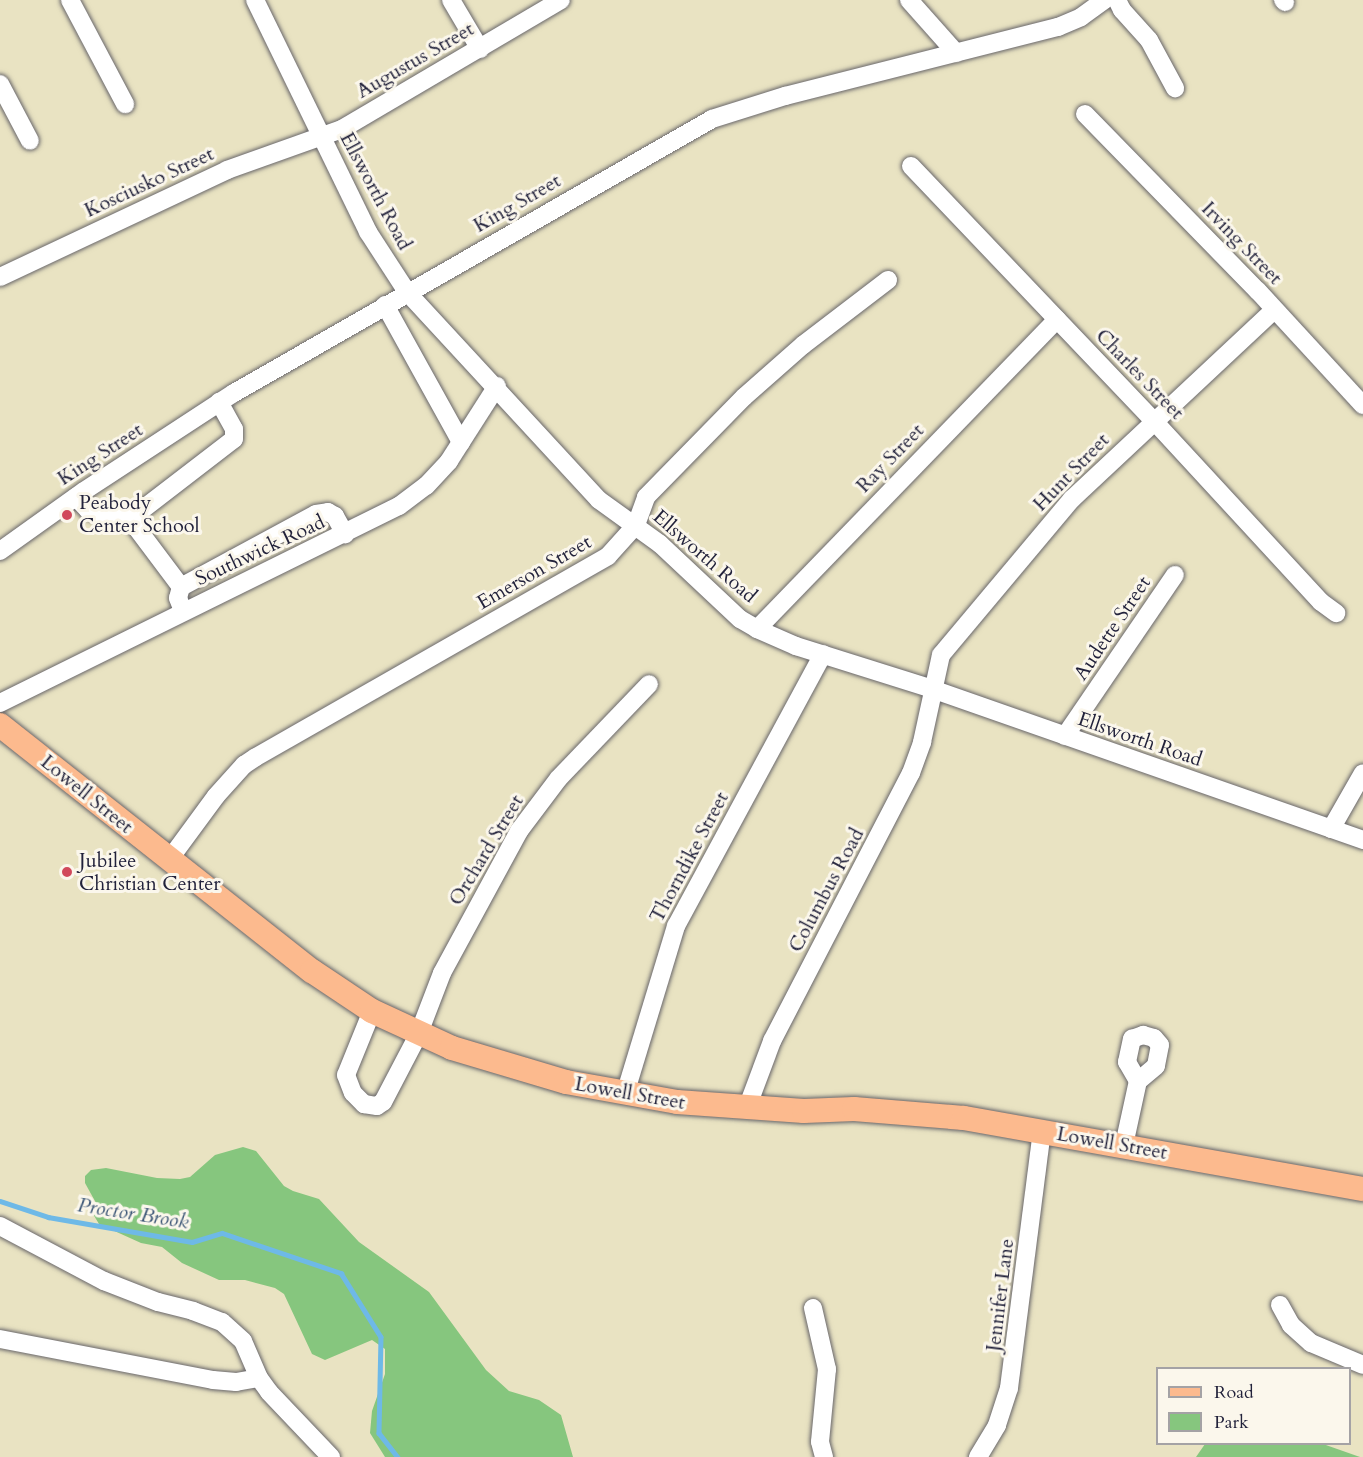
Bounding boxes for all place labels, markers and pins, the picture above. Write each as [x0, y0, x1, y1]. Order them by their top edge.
place label: Peabody Center School [79, 491, 200, 538]
marker: Peabody Center School [60, 508, 74, 522]
place label: Jubilee Christian Center [79, 849, 221, 896]
marker: Jubilee Christian Center [60, 865, 74, 879]

